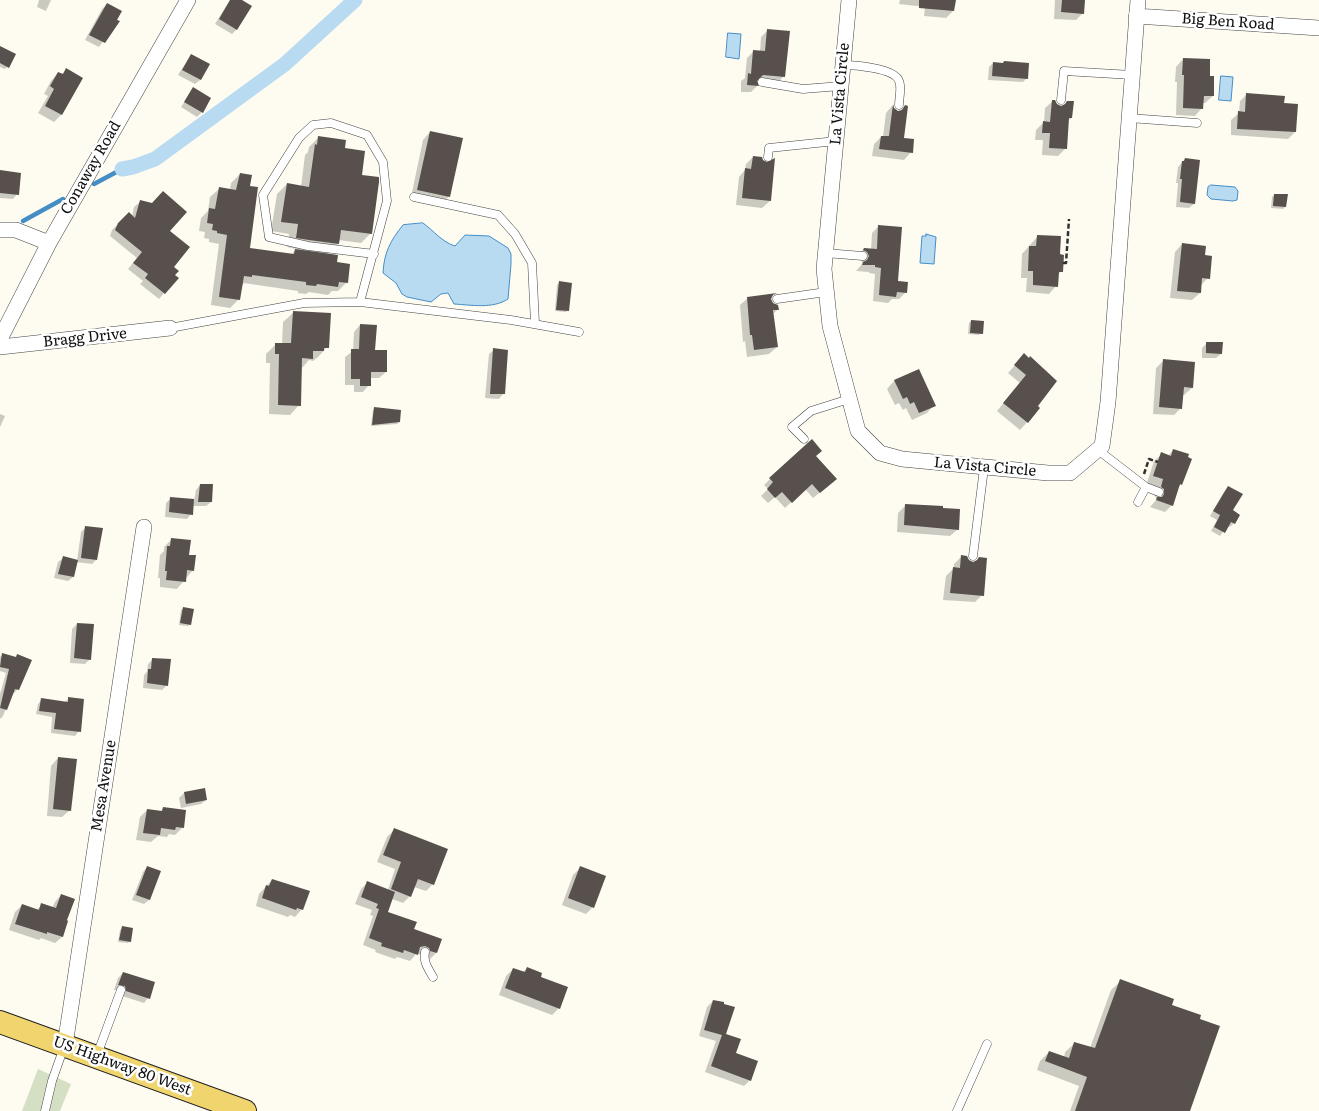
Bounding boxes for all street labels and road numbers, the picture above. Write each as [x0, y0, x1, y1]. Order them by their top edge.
street label: Big Ben Road [1181, 10, 1275, 34]
street label: La Vista Circle [827, 42, 853, 146]
street label: Conaway Road [57, 118, 125, 218]
street label: Bragg Drive [42, 325, 128, 351]
street label: La Vista Circle [933, 454, 1037, 480]
street label: Mesa Avenue [88, 739, 120, 833]
street label: US Highway 80 West [50, 1033, 194, 1099]

